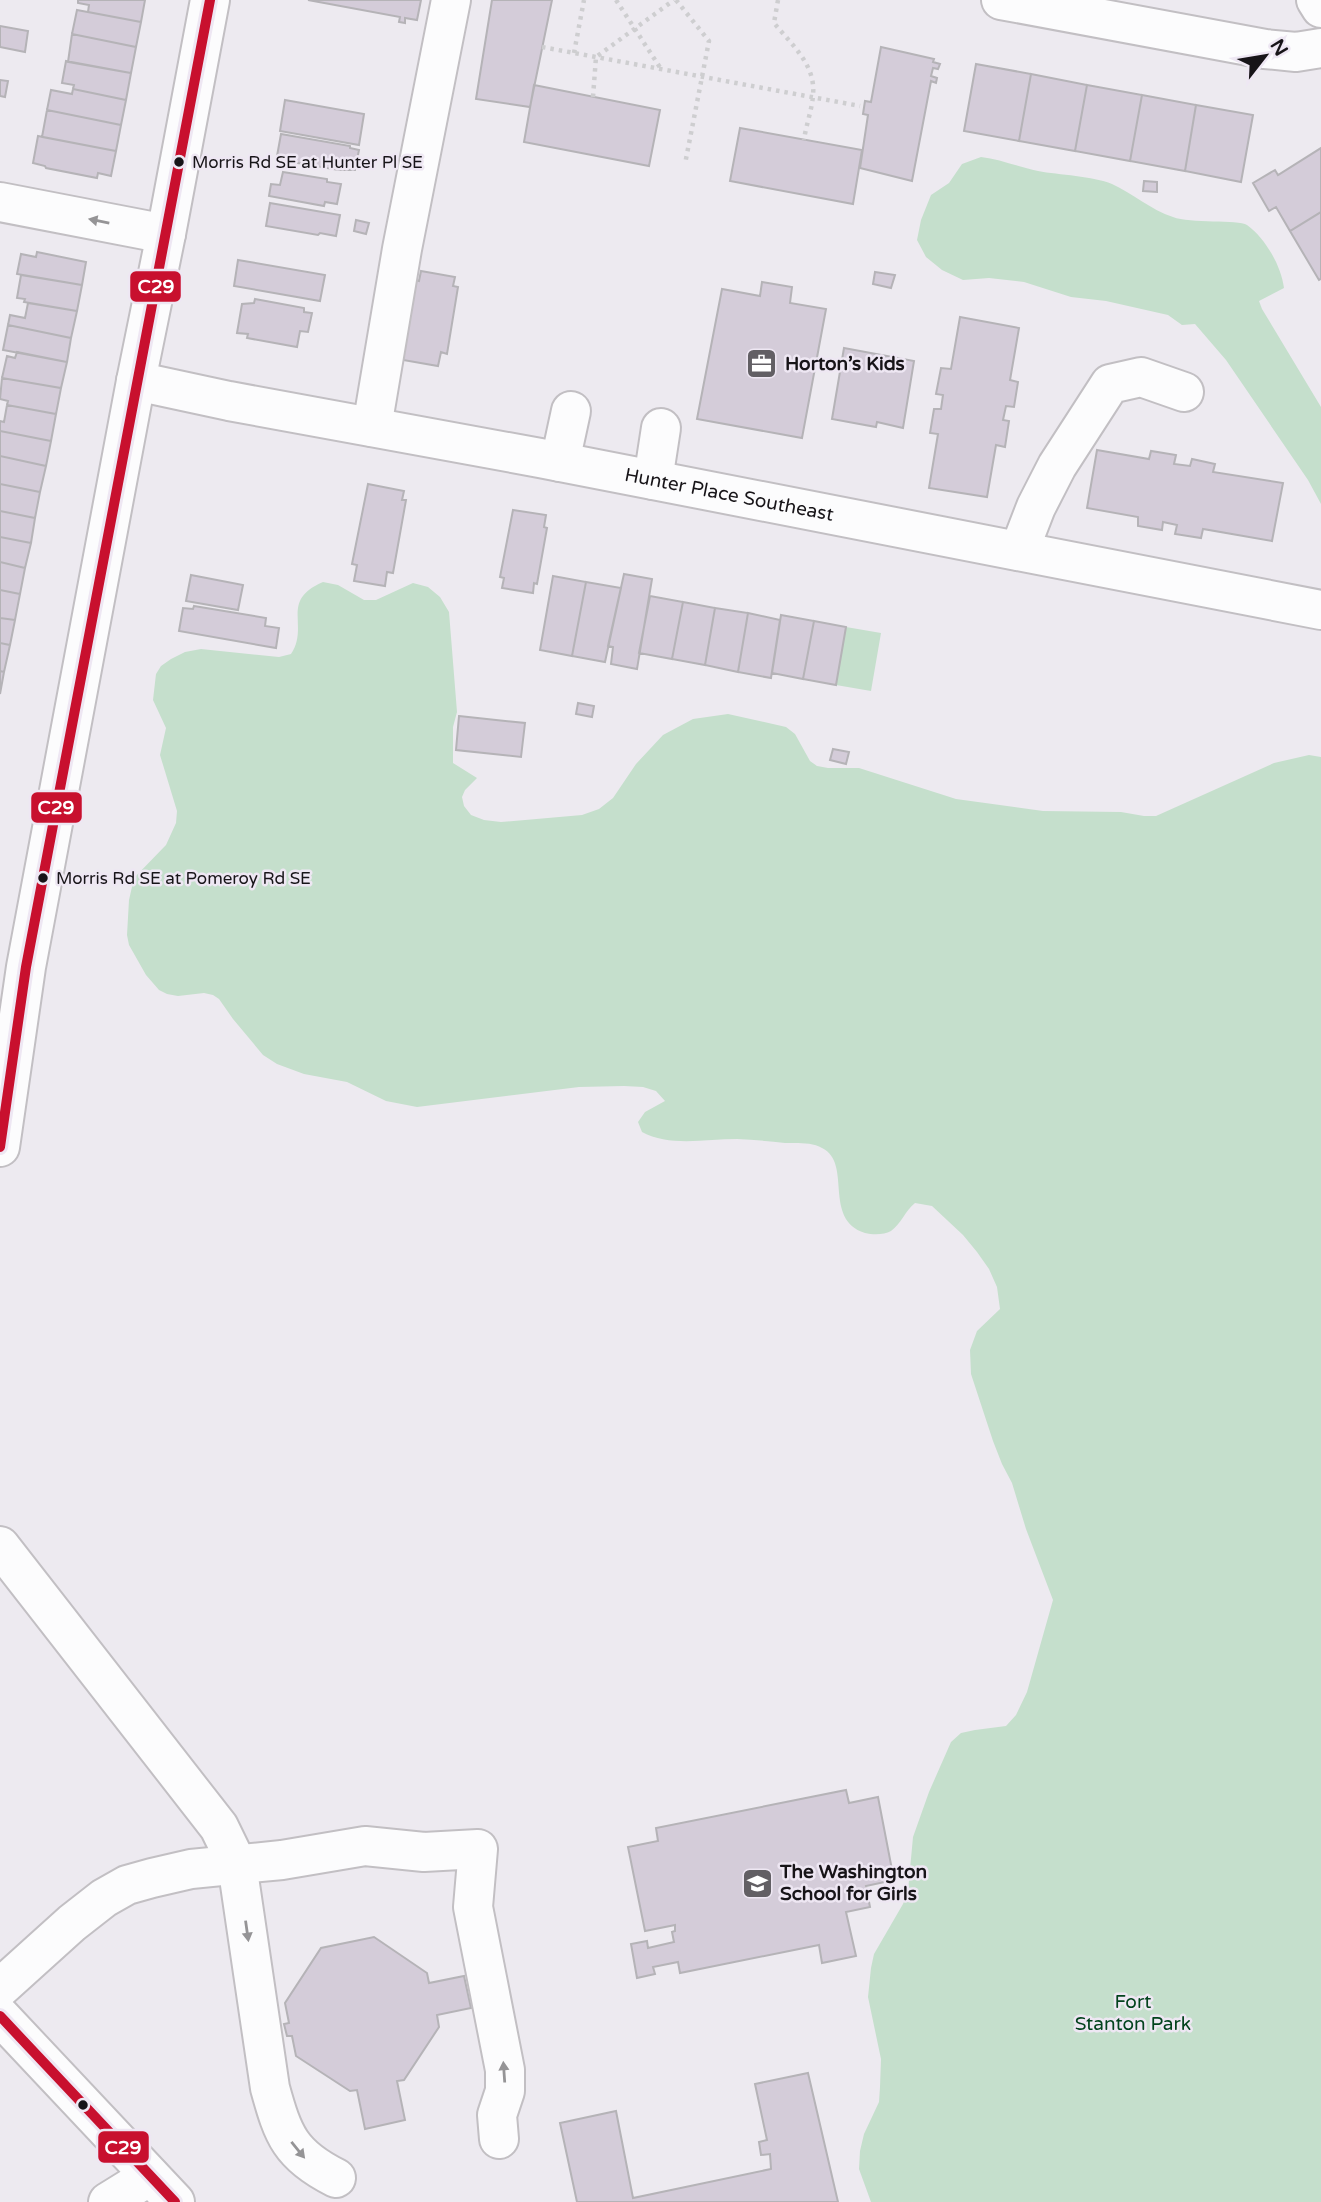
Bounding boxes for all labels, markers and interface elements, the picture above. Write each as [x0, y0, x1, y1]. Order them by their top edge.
north arrow [1230, 21, 1300, 91]
text: N [1265, 36, 1292, 60]
place label: Morris Rd SE at Hunter Pl SE [192, 152, 423, 173]
marker: Morris Rd SE at Hunter Pl SE [172, 155, 186, 169]
one-way arrow [88, 215, 110, 226]
line badge: C29 [129, 270, 182, 303]
text: C29 [137, 276, 175, 298]
office icon: Horton’s Kids [745, 347, 779, 381]
place label: Horton’s Kids [785, 353, 905, 375]
street label: Hunter Place Southeast [623, 464, 836, 526]
line badge: C29 [30, 791, 83, 824]
text: C29 [37, 797, 75, 819]
place label: Morris Rd SE at Pomeroy Rd SE [56, 868, 311, 889]
marker: Morris Rd SE at Pomeroy Rd SE [36, 871, 50, 885]
place label: The Washington School for Girls [779, 1861, 927, 1905]
school or university icon: The Washington School for Girls [740, 1866, 774, 1900]
one-way arrow [242, 1921, 253, 1943]
park label: Fort Stanton Park [1075, 1991, 1191, 2035]
one-way arrow [498, 2061, 509, 2083]
unlabelled marker [76, 2098, 90, 2112]
line badge: C29 [97, 2130, 150, 2164]
text: C29 [104, 2137, 142, 2159]
one-way arrow [290, 2141, 305, 2159]

